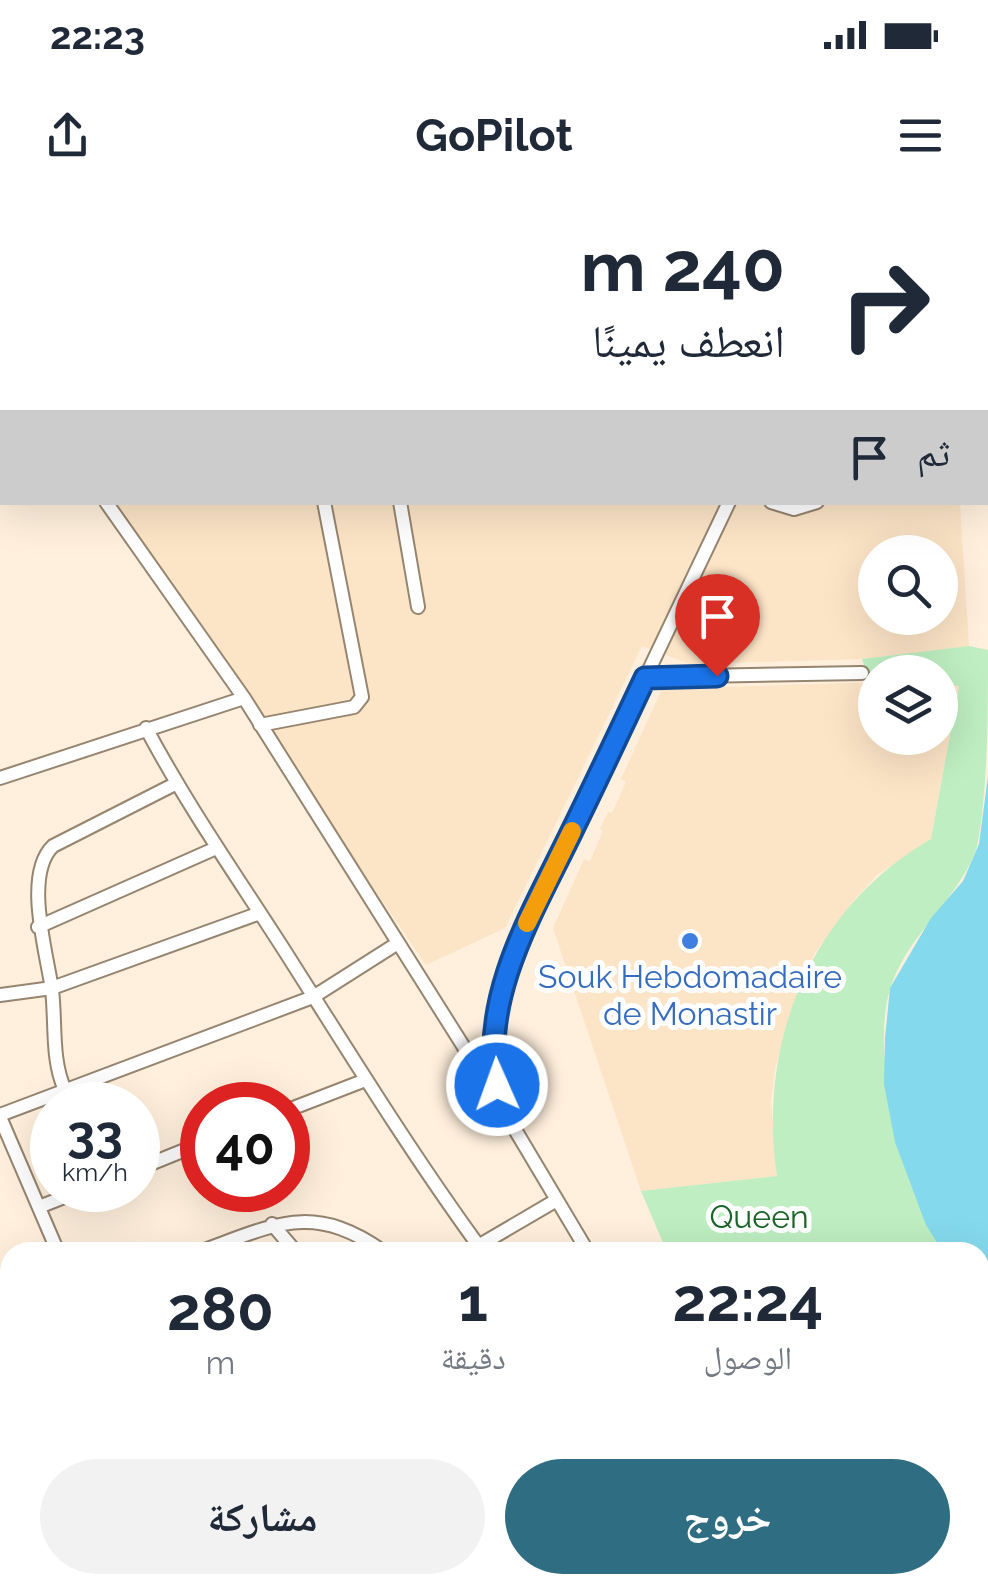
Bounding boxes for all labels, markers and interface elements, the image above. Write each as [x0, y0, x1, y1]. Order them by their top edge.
text: 22:23 [50, 13, 145, 58]
icon: share [40, 108, 95, 163]
icon: menu [893, 108, 948, 163]
text: GoPilot [415, 109, 573, 162]
text: 240 m [581, 225, 785, 307]
icon: right [820, 240, 950, 370]
text: انعطف يمينًا [592, 315, 785, 368]
icon: arrive [842, 430, 897, 485]
text: ثم [917, 430, 950, 475]
map controls [858, 535, 958, 755]
button: search [858, 535, 958, 635]
pin [675, 574, 760, 677]
icon: arrive [690, 589, 745, 644]
button: layers [858, 655, 958, 755]
marker: Souk Hebdomadaire de Monastir [679, 930, 701, 952]
place label: Souk Hebdomadaire de Monastir [538, 958, 842, 1032]
position arrow [445, 1033, 549, 1137]
speed limit sign: 40 [180, 1082, 310, 1212]
text: 33 [67, 1105, 123, 1164]
text: km/h [62, 1157, 128, 1187]
park label: Queen [709, 1198, 809, 1235]
text: 1 [458, 1265, 488, 1335]
text: 22:24 [673, 1265, 823, 1335]
text: 280 [167, 1274, 274, 1344]
text: دقيقة [441, 1339, 506, 1376]
text: الوصول [704, 1339, 792, 1376]
text: m [206, 1344, 235, 1381]
button: مشاركة [40, 1459, 485, 1574]
button: خروج [505, 1459, 950, 1574]

